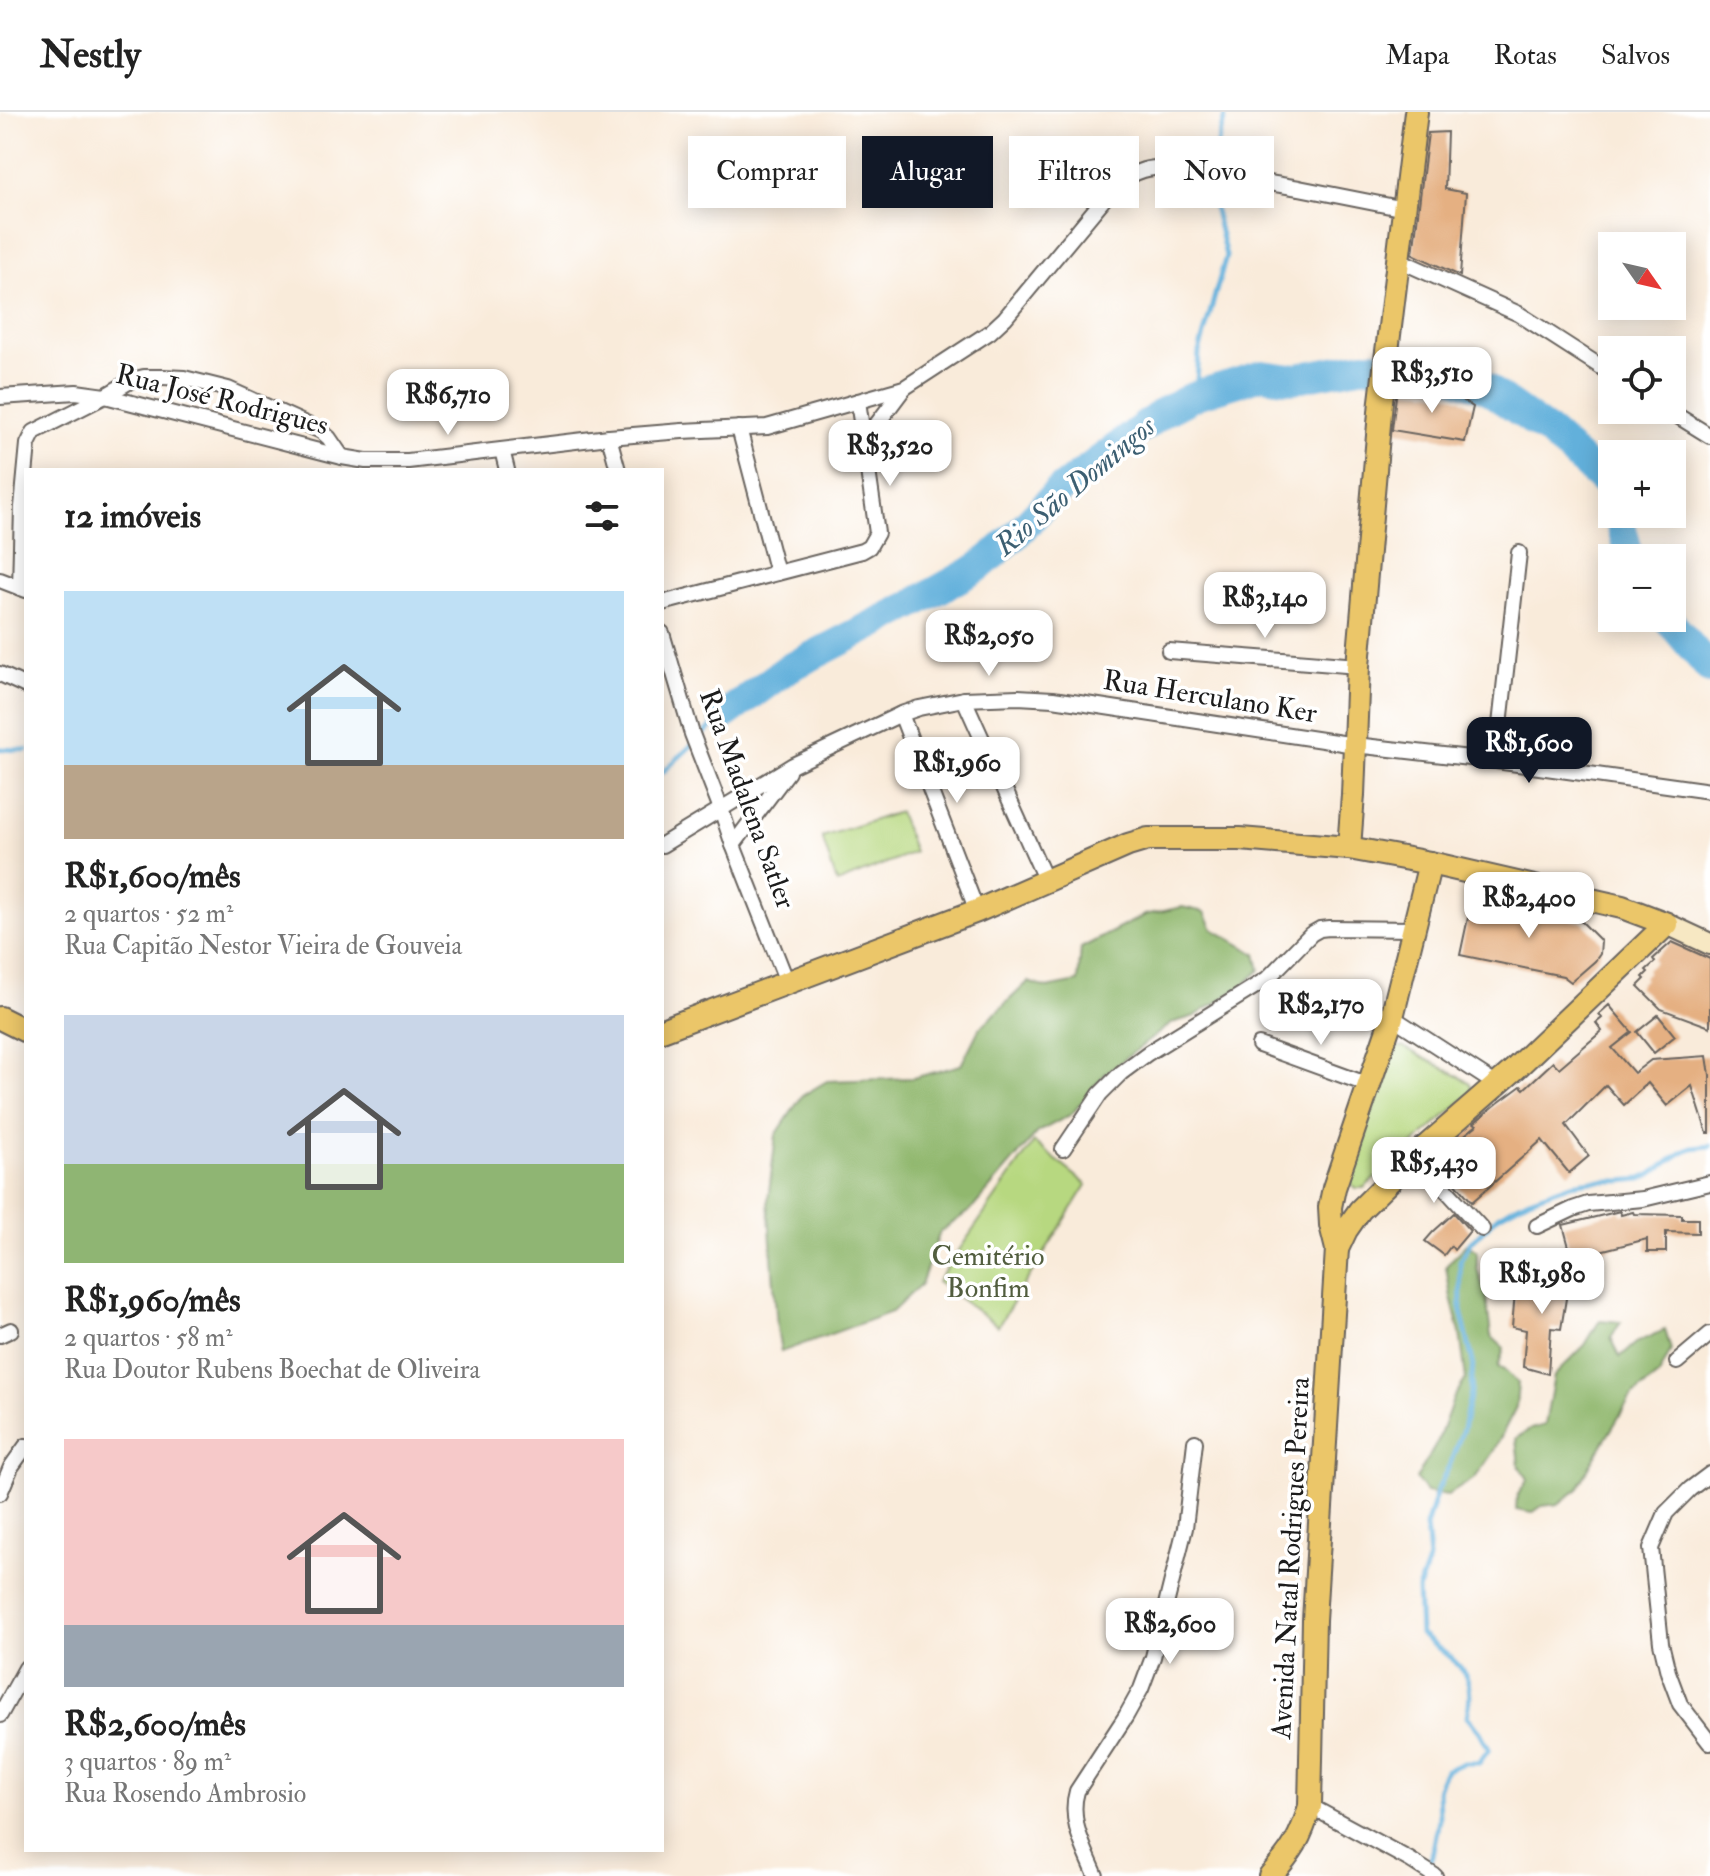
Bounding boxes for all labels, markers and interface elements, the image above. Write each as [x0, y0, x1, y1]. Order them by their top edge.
text: Nestly [40, 31, 141, 79]
text: Mapa [1385, 38, 1449, 73]
text: Rotas [1493, 38, 1557, 73]
text: Salvos [1601, 38, 1670, 73]
chip: Comprar [688, 136, 846, 208]
chip: Alugar [862, 136, 993, 208]
chip: Filtros [1009, 136, 1139, 208]
chip: Novo [1155, 136, 1274, 208]
north arrow [1598, 232, 1686, 320]
map controls [1598, 232, 1686, 632]
button: locate [1598, 336, 1686, 424]
pin: R$3,510 [1358, 347, 1506, 415]
street label: Rua José Rodrigues [112, 357, 332, 443]
text: R$3,510 [1391, 357, 1473, 389]
pin: R$6,710 [374, 369, 522, 437]
text: R$6,710 [405, 379, 491, 411]
water label: Rio São Domingos [986, 408, 1163, 564]
pin: R$3,520 [816, 420, 964, 488]
text: R$3,520 [847, 430, 933, 462]
button: + [1598, 440, 1686, 528]
icon: filters [580, 494, 624, 538]
text: 12 imóveis [64, 495, 201, 538]
button: − [1598, 544, 1686, 632]
pin: R$3,140 [1191, 572, 1339, 640]
text: R$3,140 [1222, 582, 1308, 614]
pin: R$2,050 [915, 610, 1063, 678]
text: R$2,050 [944, 620, 1034, 652]
icon: home [272, 643, 416, 787]
street label: Rua Herculano Ker [1101, 663, 1320, 731]
street label: Rua Madalena Satler [691, 684, 803, 914]
pin: R$1,600 [1455, 717, 1603, 785]
text: R$1,600 [1485, 727, 1573, 759]
pin: R$1,960 [883, 737, 1031, 805]
text: R$1,960 [913, 747, 1001, 779]
text: R$1,600/mês [64, 855, 241, 898]
pin: R$2,400 [1455, 872, 1603, 940]
text: R$2,400 [1482, 882, 1576, 914]
text: 2 quartos · 52 m² [64, 898, 233, 930]
text: Rua Capitão Nestor Vieira de Gouveia [64, 930, 462, 962]
pin: R$2,170 [1247, 979, 1395, 1047]
text: R$2,170 [1277, 989, 1365, 1021]
icon: home [272, 1067, 416, 1211]
pin: R$5,430 [1360, 1137, 1508, 1205]
text: R$5,430 [1390, 1147, 1478, 1179]
park label: Cemitério Bonfim [931, 1239, 1045, 1306]
pin: R$1,980 [1468, 1248, 1616, 1316]
text: R$1,980 [1498, 1258, 1586, 1290]
text: R$1,960/mês [64, 1279, 241, 1322]
text: 2 quartos · 58 m² [64, 1322, 232, 1354]
text: Rua Doutor Rubens Boechat de Oliveira [64, 1354, 480, 1386]
street label: Avenida Natal Rodrigues Pereira [1264, 1376, 1318, 1741]
icon: home [272, 1491, 416, 1635]
pin: R$2,600 [1096, 1598, 1244, 1666]
text: R$2,600 [1124, 1608, 1216, 1640]
text: R$2,600/mês [64, 1703, 246, 1746]
text: 3 quartos · 89 m² [64, 1746, 231, 1778]
text: Rua Rosendo Ambrosio [64, 1778, 306, 1810]

